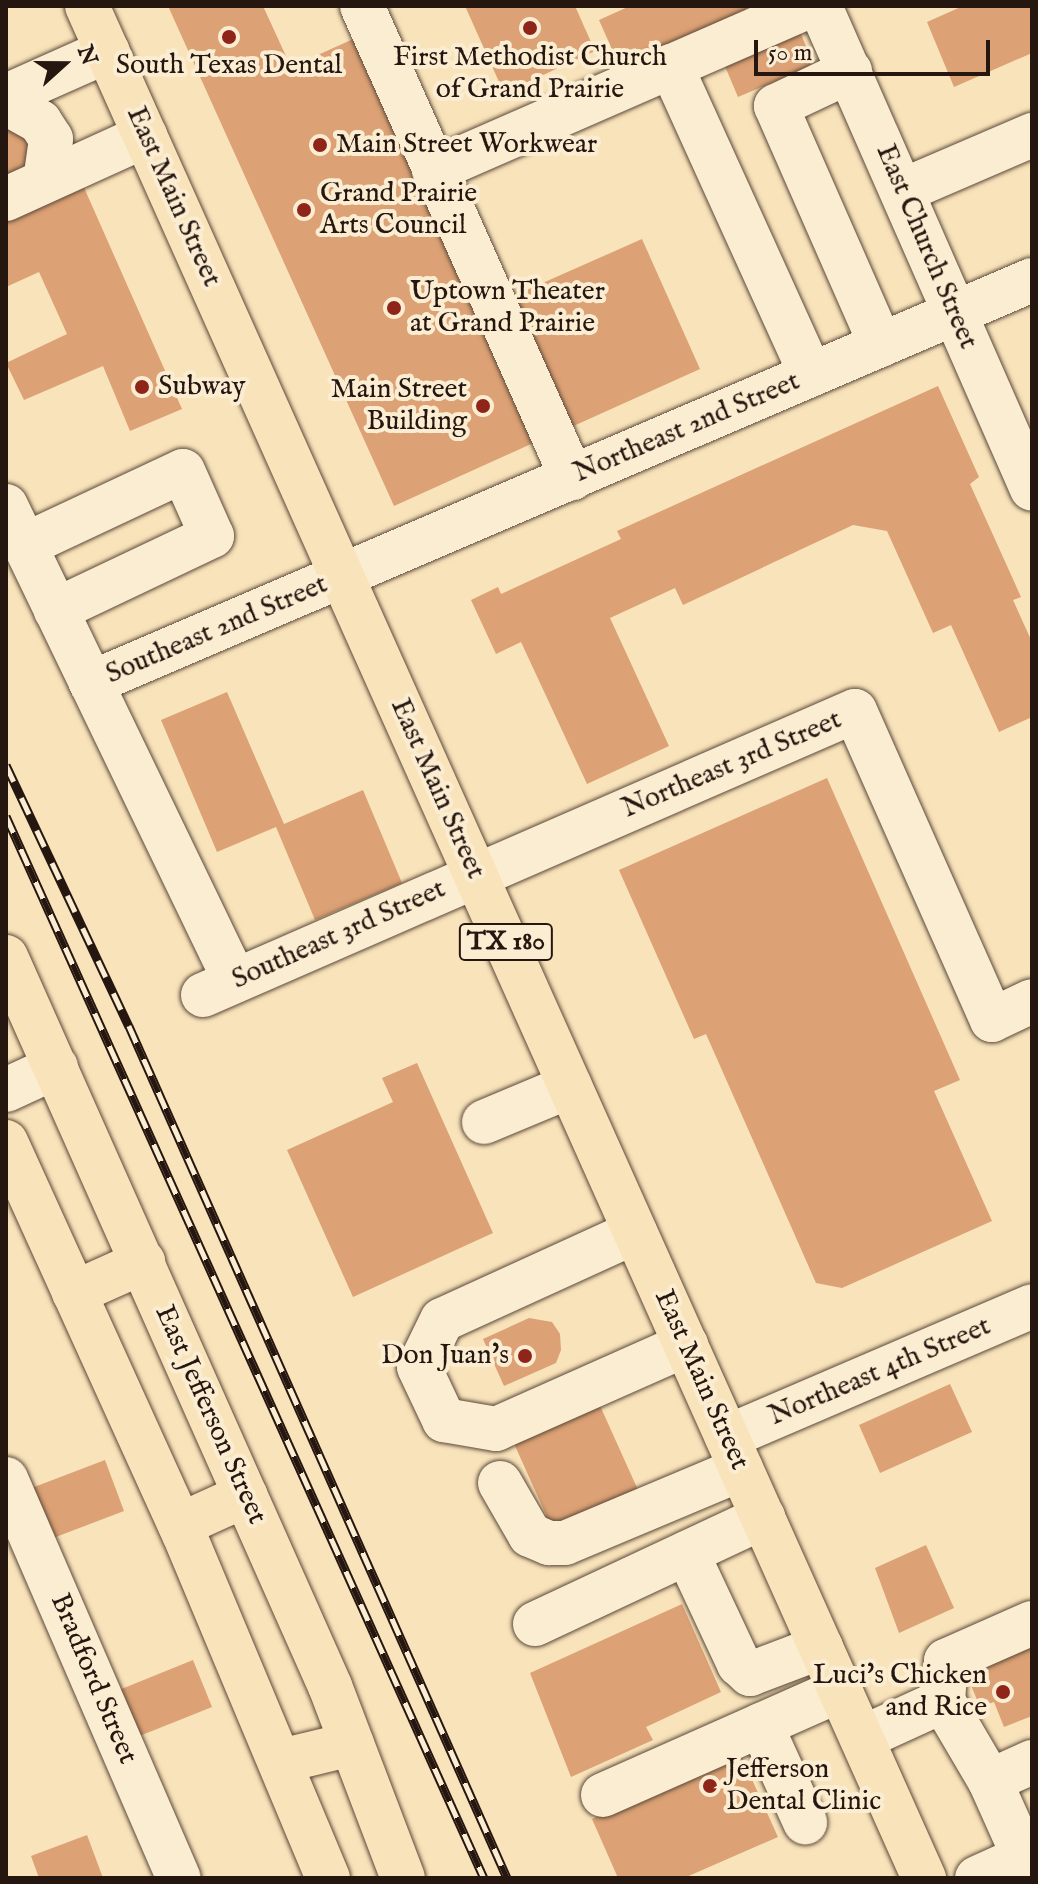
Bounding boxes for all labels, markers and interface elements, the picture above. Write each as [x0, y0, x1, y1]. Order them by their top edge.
marker: First Methodist Church of Grand Prairie [521, 19, 539, 37]
north arrow [24, 24, 104, 104]
scale bar [758, 24, 994, 74]
marker: South Texas Dental [220, 28, 238, 46]
text: 50 m [768, 38, 812, 69]
text: N [70, 41, 103, 69]
place label: First Methodist Church of Grand Prairie [393, 41, 667, 107]
place label: South Texas Dental [116, 49, 342, 83]
street label: East Main Street [118, 102, 228, 292]
place label: Main Street Workwear [336, 128, 597, 162]
marker: Main Street Workwear [311, 136, 329, 154]
street label: East Church Street [868, 140, 984, 354]
place label: Grand Prairie Arts Council [320, 177, 477, 243]
marker: Grand Prairie Arts Council [295, 201, 313, 219]
place label: Uptown Theater at Grand Prairie [410, 275, 605, 341]
marker: Uptown Theater at Grand Prairie [385, 299, 403, 317]
street label: Northeast 2nd Street [569, 365, 805, 491]
place label: Subway [158, 370, 246, 404]
place label: Main Street Building [330, 373, 467, 439]
marker: Subway [133, 378, 151, 396]
marker: Main Street Building [474, 397, 492, 415]
street label: Southeast 2nd Street [101, 568, 333, 692]
street label: East Main Street [382, 694, 492, 884]
street label: Northeast 3rd Street [617, 704, 847, 826]
street label: Southeast 3rd Street [227, 873, 451, 997]
road number: TX 180 [458, 920, 554, 964]
street label: East Main Street [646, 1285, 756, 1475]
street label: East Jefferson Street [147, 1300, 273, 1530]
street label: Northeast 4th Street [764, 1310, 996, 1434]
place label: Don Juan's [381, 1339, 509, 1373]
marker: Don Juan's [516, 1347, 534, 1365]
street label: Bradford Street [42, 1589, 144, 1769]
place label: Luci's Chicken and Rice [813, 1659, 987, 1725]
marker: Luci's Chicken and Rice [994, 1683, 1012, 1701]
place label: Jefferson Dental Clinic [726, 1753, 881, 1819]
marker: Jefferson Dental Clinic [701, 1777, 719, 1795]

